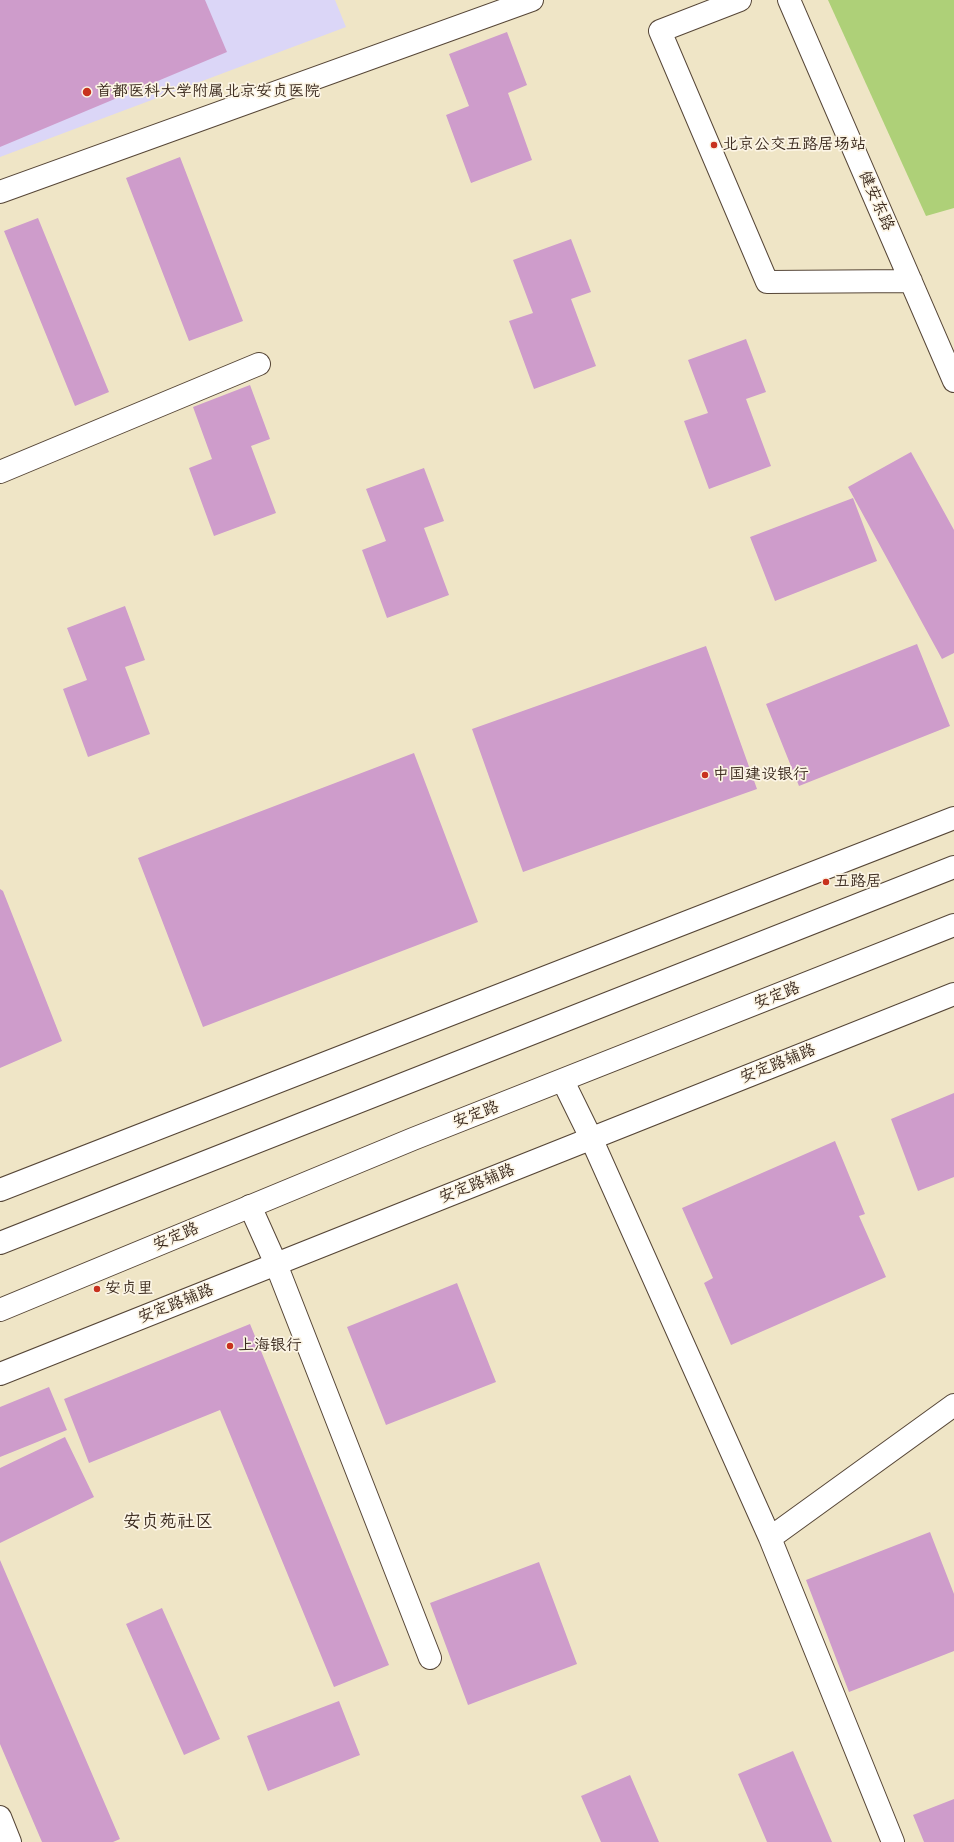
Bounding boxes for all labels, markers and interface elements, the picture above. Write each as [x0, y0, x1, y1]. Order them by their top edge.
place label: 首都医科大学附属北京安贞医院 [96, 82, 320, 102]
marker: 首都医科大学附属北京安贞医院 [81, 86, 93, 98]
place label: 北京公交五路居场站 [722, 135, 866, 155]
marker: 北京公交五路居场站 [709, 140, 719, 150]
street label: 健安东路 [854, 168, 898, 234]
place label: 中国建设银行 [713, 765, 809, 785]
marker: 中国建设银行 [700, 770, 710, 780]
place label: 五路居 [834, 872, 882, 892]
marker: 五路居 [821, 877, 831, 887]
street label: 安定路 [751, 978, 803, 1014]
street label: 安定路辅路 [737, 1040, 819, 1088]
street label: 安定路 [450, 1097, 502, 1133]
street label: 安定路辅路 [436, 1160, 518, 1208]
street label: 安定路 [150, 1219, 202, 1255]
place label: 安贞里 [105, 1279, 153, 1299]
street label: 安定路辅路 [135, 1280, 217, 1328]
marker: 安贞里 [92, 1284, 102, 1294]
place label: 上海银行 [238, 1336, 302, 1356]
marker: 上海银行 [225, 1341, 235, 1351]
district label: 安贞苑社区 [123, 1511, 213, 1533]

